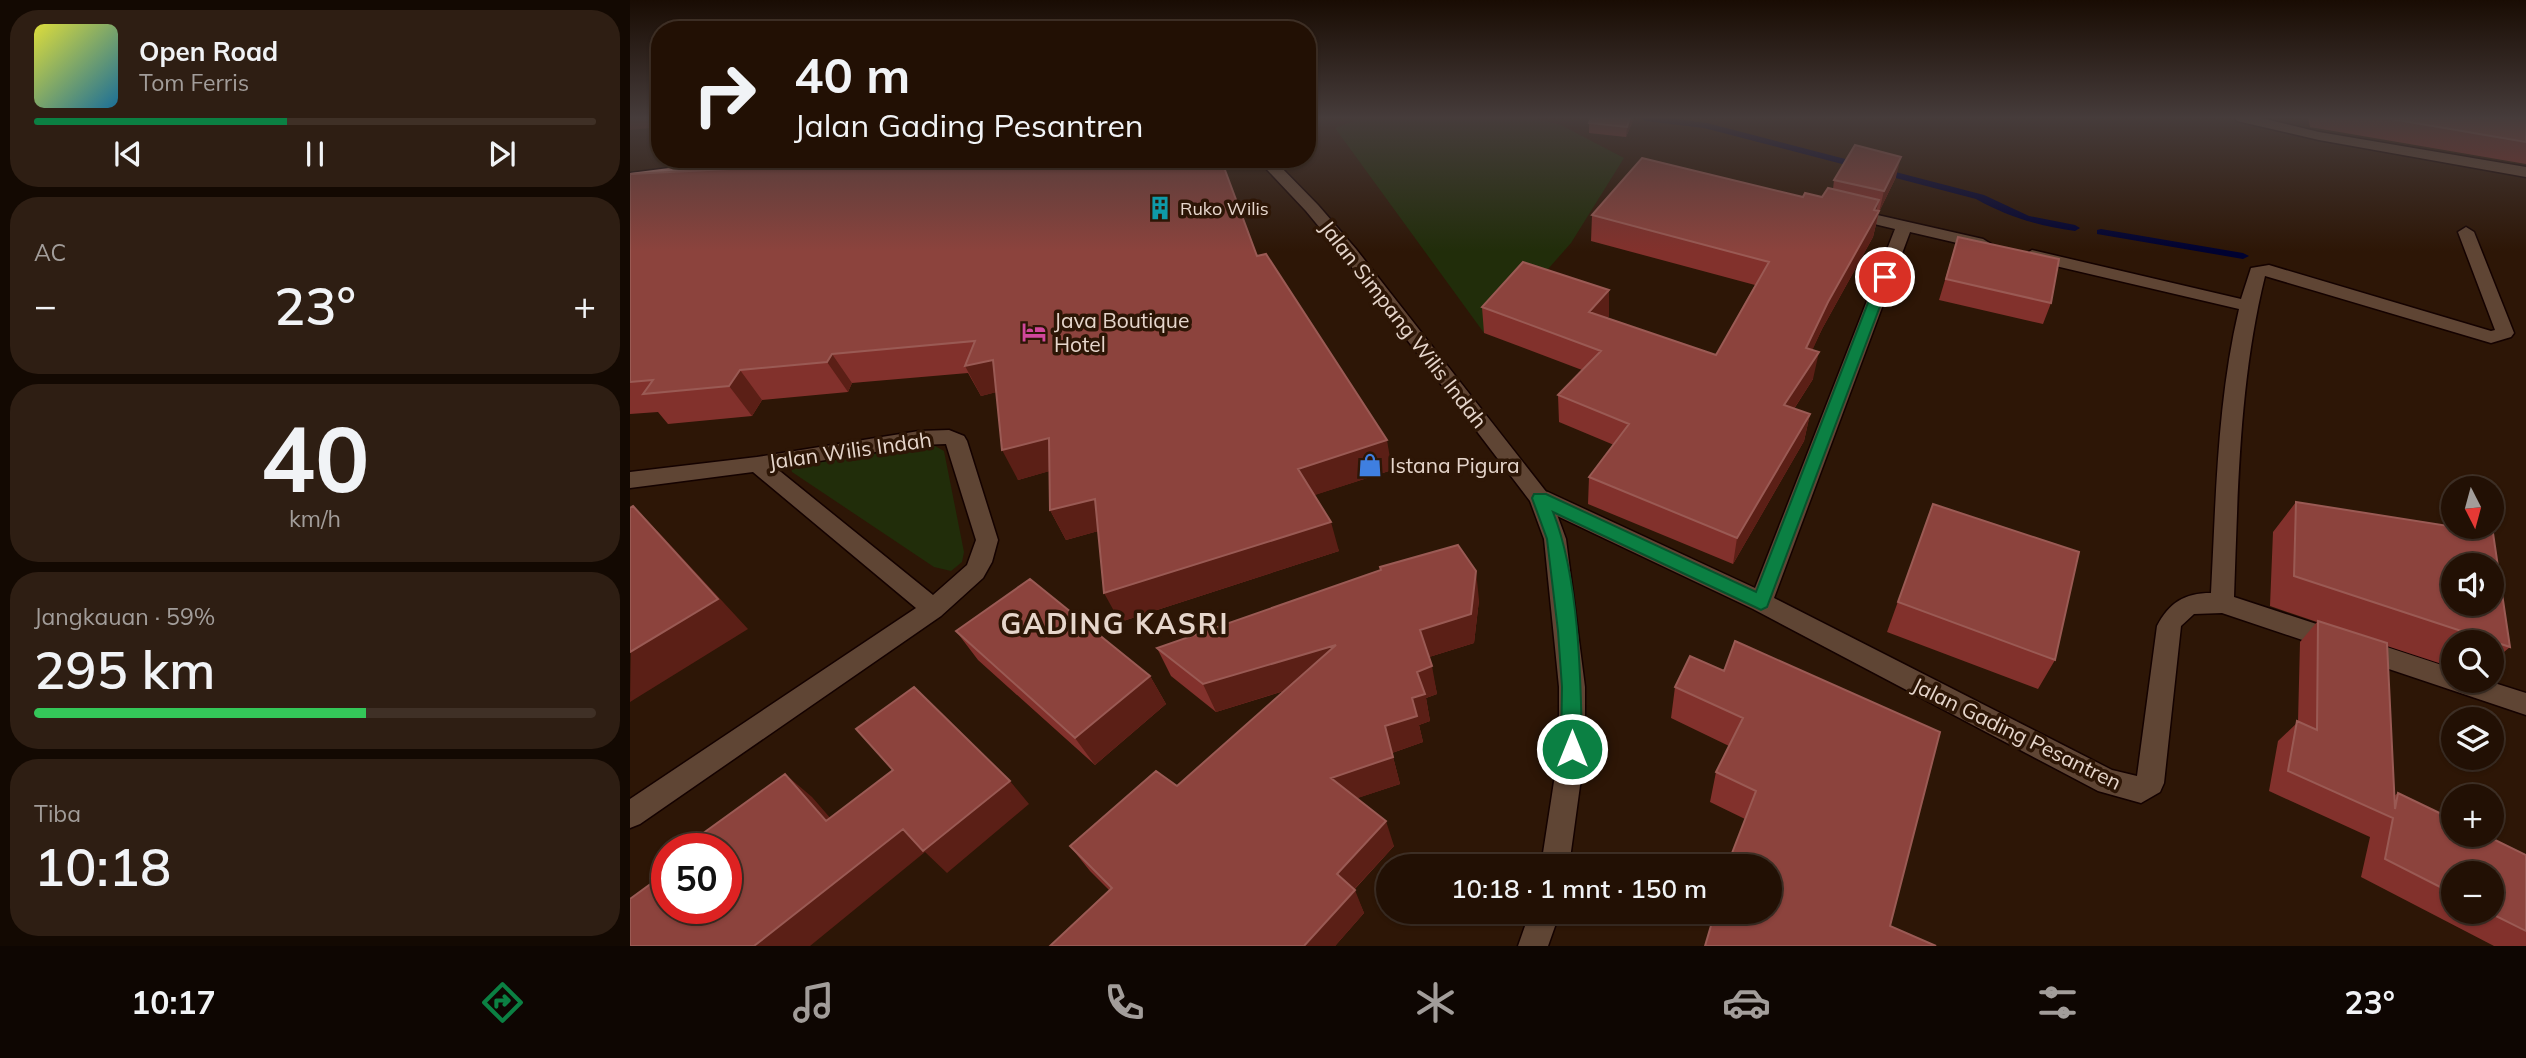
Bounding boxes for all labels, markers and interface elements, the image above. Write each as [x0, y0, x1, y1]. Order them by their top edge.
text: Open Road [139, 35, 278, 68]
text: 40 m [794, 44, 910, 105]
icon: right [679, 49, 770, 140]
text: Tom Ferris [139, 68, 249, 97]
text: Jalan Gading Pesantren [794, 105, 1144, 145]
icon: previous [109, 135, 147, 173]
icon: pause [296, 135, 334, 173]
icon: next [483, 135, 521, 173]
building icon: Ruko Wilis [1146, 194, 1174, 222]
place label: Ruko Wilis [1180, 197, 1269, 220]
street label: Jalan Simpang Wilis Indah [1315, 215, 1493, 433]
text: AC [34, 238, 66, 267]
pin [1855, 247, 1915, 307]
icon: arrive [1866, 258, 1904, 296]
text: 23° [274, 273, 356, 338]
text: − [34, 281, 57, 329]
text: + [573, 281, 596, 329]
place label: Java Boutique Hotel [1054, 307, 1189, 357]
hotel icon: Java Boutique Hotel [1020, 318, 1048, 346]
text: 40 [260, 401, 370, 515]
street label: Jalan Wilis Indah [767, 426, 933, 474]
shop icon: Istana Pigura [1356, 451, 1384, 479]
place label: Istana Pigura [1390, 452, 1520, 478]
north arrow [2441, 476, 2504, 539]
map controls [2441, 476, 2504, 924]
text: km/h [289, 504, 341, 533]
button: sound [2441, 553, 2504, 616]
text: Jangkauan · 59% [34, 602, 215, 631]
district label: GADING KASRI [1001, 606, 1229, 641]
button: search [2441, 630, 2504, 693]
text: 295 km [34, 637, 215, 702]
street label: Jalan Gading Pesantren [1908, 671, 2126, 795]
button: layers [2441, 707, 2504, 770]
position arrow [1535, 712, 1609, 786]
button: + [2441, 784, 2504, 847]
text: Tiba [34, 799, 81, 828]
speed limit sign: 50 [651, 833, 742, 924]
text: 10:18 [34, 834, 171, 899]
button: − [2441, 861, 2504, 924]
text: 10:18 · 1 mnt · 150 m [1451, 872, 1707, 905]
icon: directions [478, 978, 527, 1027]
icon: music [789, 978, 838, 1027]
icon: phone [1100, 978, 1149, 1027]
icon: climate [1411, 978, 1460, 1027]
icon: car [1722, 978, 1771, 1027]
icon: filters [2033, 978, 2082, 1027]
text: 10:17 [131, 982, 216, 1022]
text: 23° [2344, 982, 2395, 1022]

